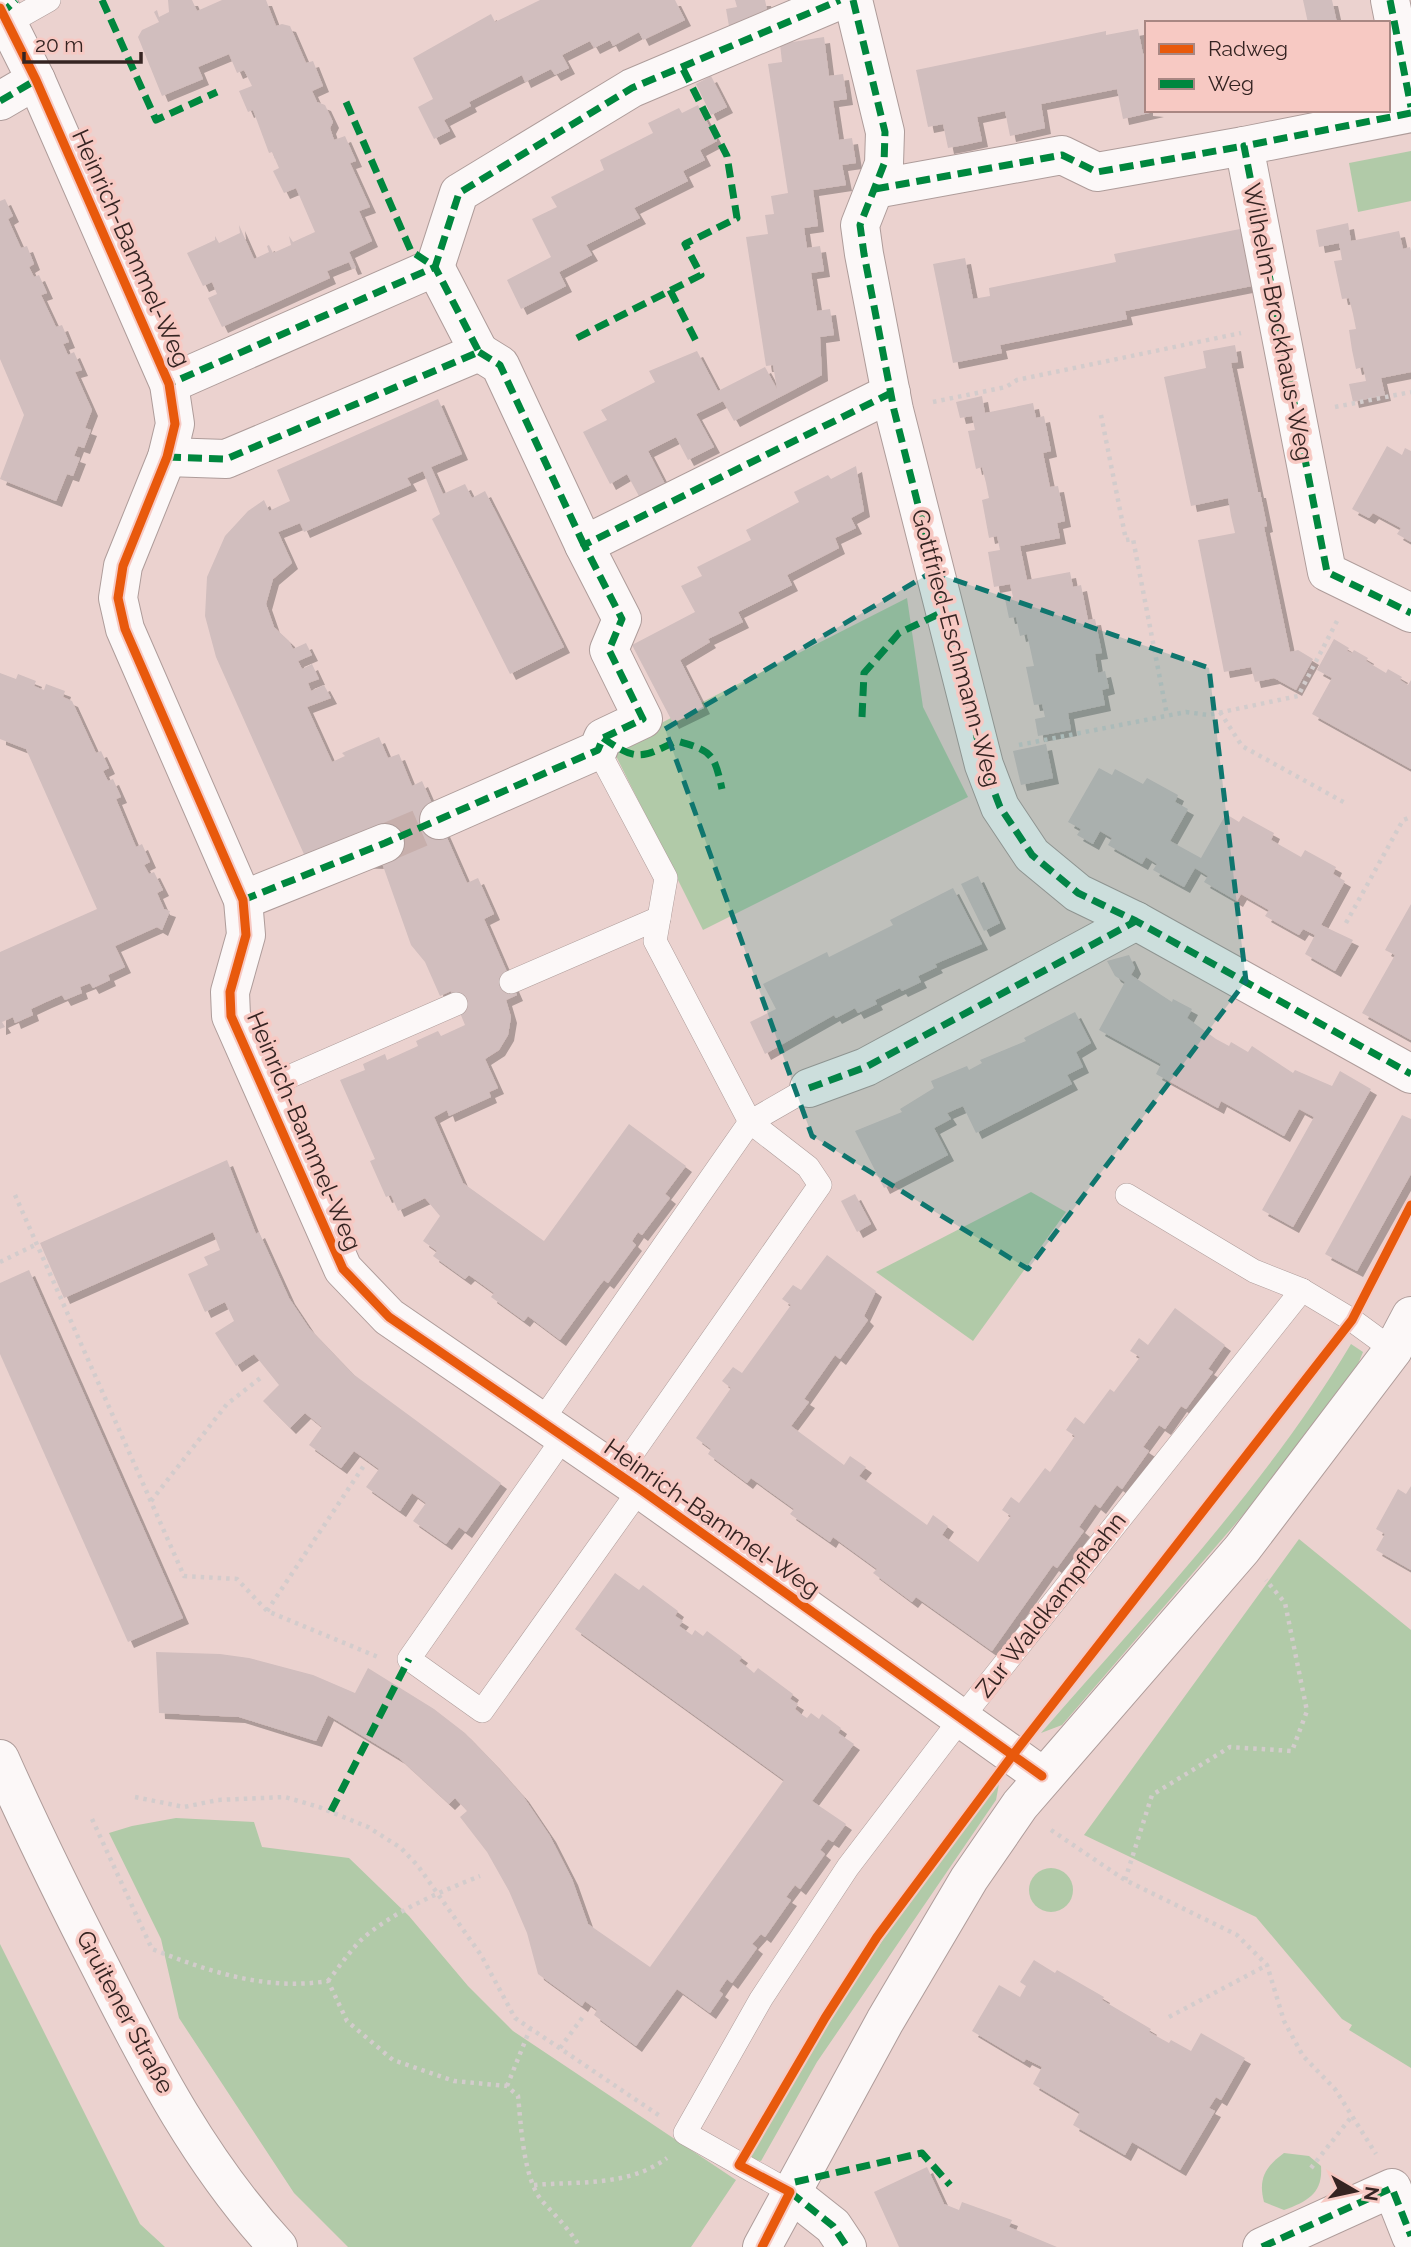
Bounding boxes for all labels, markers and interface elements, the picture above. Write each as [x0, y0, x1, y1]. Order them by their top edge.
scale bar [24, 21, 142, 65]
legend [1145, 21, 1390, 112]
text: 20 m [35, 32, 83, 57]
text: Radweg [1208, 36, 1288, 61]
text: Weg [1208, 71, 1254, 96]
street label: Heinrich-Bammel-Weg [66, 125, 197, 371]
street label: Wilhelm-Brockhaus-Weg [1237, 181, 1320, 463]
street label: Gottfried-Eschmann-Weg [905, 506, 1008, 790]
street label: Heinrich-Bammel-Weg [241, 1007, 368, 1255]
street label: Heinrich-Bammel-Weg [599, 1432, 826, 1603]
street label: Zur Waldkampfbahn [969, 1506, 1132, 1703]
street label: Gruitener Straße [70, 1925, 181, 2098]
north arrow [1320, 2156, 1390, 2226]
text: N [1360, 2185, 1384, 2203]

